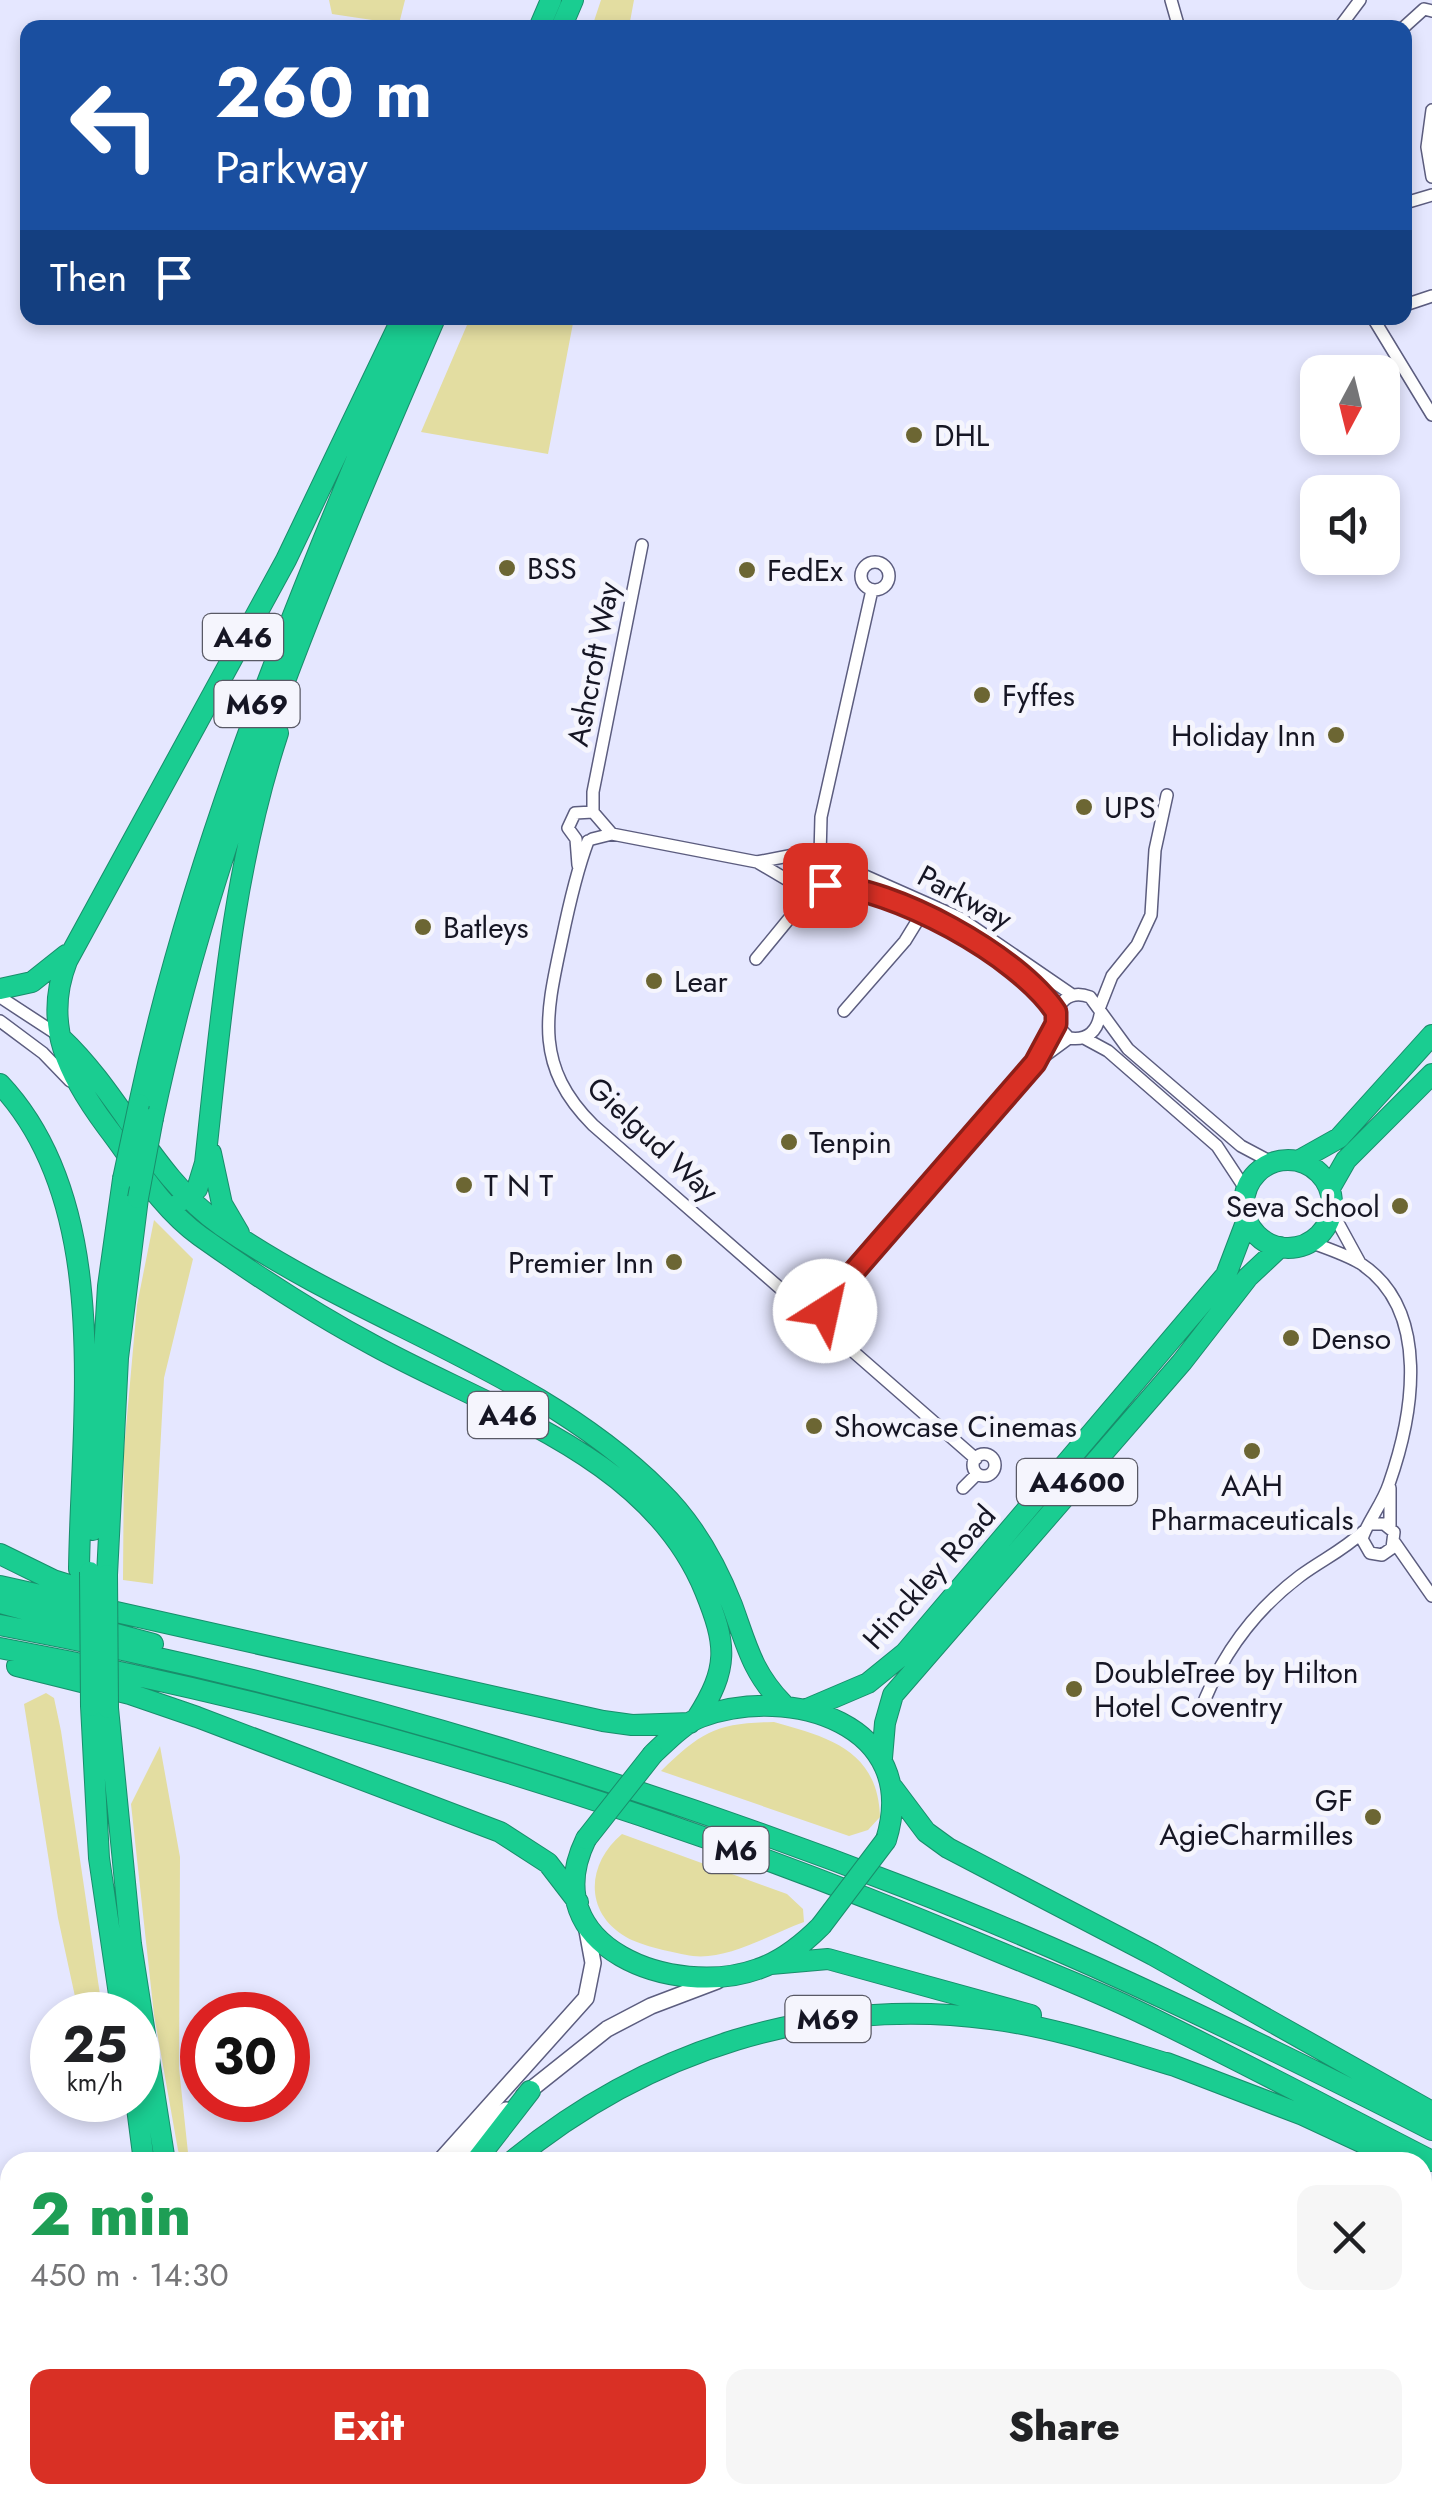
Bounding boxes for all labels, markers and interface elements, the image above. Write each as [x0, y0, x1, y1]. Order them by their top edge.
text: 260 m [215, 42, 433, 143]
icon: left [50, 60, 180, 190]
text: Parkway [215, 135, 368, 200]
text: Then [50, 250, 127, 305]
icon: arrive [147, 250, 202, 305]
north arrow [1300, 355, 1400, 455]
map controls [1300, 355, 1400, 575]
place label: DHL [934, 414, 990, 457]
marker: DHL [903, 424, 925, 446]
button: sound [1300, 475, 1400, 575]
place label: BSS [527, 547, 577, 590]
place label: FedEx [767, 549, 843, 592]
marker: BSS [496, 557, 518, 579]
marker: FedEx [736, 559, 758, 581]
street label: Ashcroft Way [556, 577, 630, 750]
road number: A46 [203, 614, 283, 660]
place label: Fyffes [1002, 674, 1075, 717]
road number: M69 [214, 681, 300, 727]
marker: Fyffes [971, 684, 993, 706]
place label: Holiday Inn [1171, 714, 1316, 757]
marker: Holiday Inn [1325, 724, 1347, 746]
place label: UPS [1104, 786, 1156, 829]
marker: UPS [1073, 796, 1095, 818]
pin [783, 843, 868, 928]
street label: Parkway [910, 854, 1021, 940]
icon: arrive [798, 858, 853, 913]
place label: Batleys [443, 906, 529, 949]
marker: Batleys [412, 916, 434, 938]
place label: Lear [674, 960, 728, 1003]
marker: Lear [643, 970, 665, 992]
street label: Gielgud Way [577, 1066, 729, 1212]
place label: Tenpin [809, 1121, 892, 1164]
marker: Tenpin [778, 1131, 800, 1153]
place label: T N T [484, 1164, 553, 1207]
marker: T N T [453, 1174, 475, 1196]
place label: Seva School [1226, 1185, 1380, 1228]
marker: Seva School [1389, 1195, 1411, 1217]
place label: Premier Inn [508, 1241, 654, 1284]
marker: Premier Inn [663, 1251, 685, 1273]
position arrow [773, 1259, 877, 1363]
place label: Denso [1311, 1317, 1391, 1360]
marker: Denso [1280, 1327, 1302, 1349]
road number: A46 [468, 1392, 548, 1438]
place label: Showcase Cinemas [834, 1405, 1077, 1448]
marker: Showcase Cinemas [803, 1415, 825, 1437]
marker: AAH Pharmaceuticals [1241, 1440, 1263, 1462]
road number: A4600 [1017, 1459, 1137, 1505]
place label: AAH Pharmaceuticals [1150, 1464, 1354, 1541]
street label: Hinckley Road [852, 1495, 1006, 1659]
place label: DoubleTree by Hilton Hotel Coventry [1094, 1651, 1359, 1728]
marker: DoubleTree by Hilton Hotel Coventry [1063, 1678, 1085, 1700]
place label: GF AgieCharmilles [1159, 1779, 1353, 1856]
marker: GF AgieCharmilles [1362, 1806, 1384, 1828]
road number: M6 [704, 1827, 768, 1873]
speed limit sign: 30 [180, 1992, 310, 2122]
road number: M69 [786, 1996, 870, 2042]
text: 25 [62, 2008, 128, 2081]
text: km/h [67, 2064, 123, 2100]
text: 2 min [30, 2171, 191, 2258]
button: close [1297, 2185, 1402, 2290]
text: 450 m · 14:30 [30, 2252, 229, 2298]
button: Exit [30, 2369, 706, 2484]
button: Share [726, 2369, 1402, 2484]

